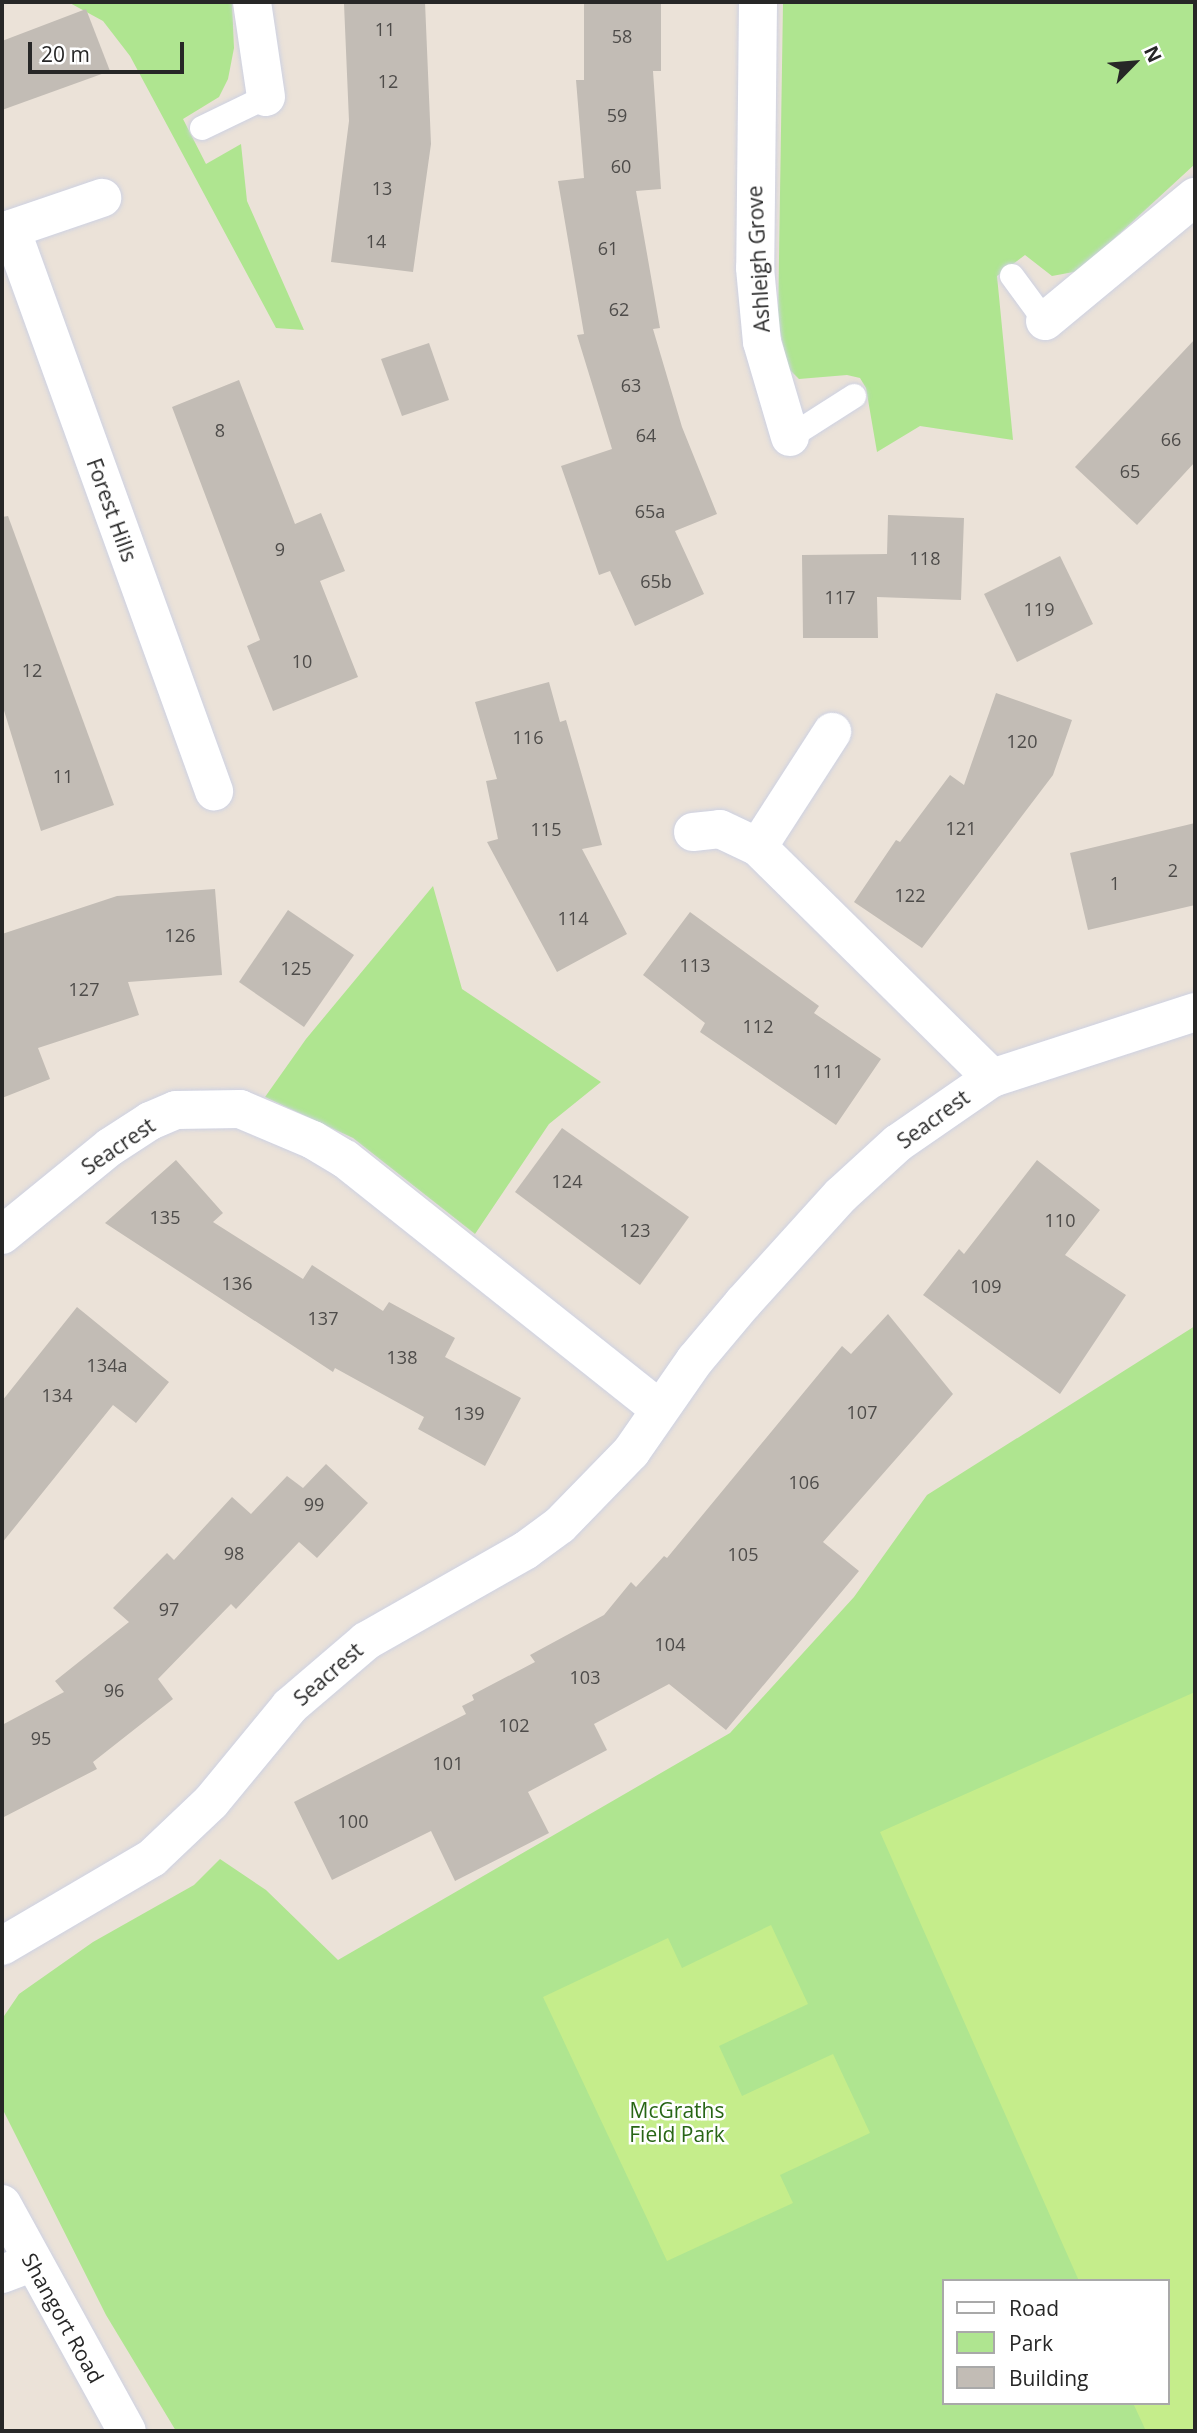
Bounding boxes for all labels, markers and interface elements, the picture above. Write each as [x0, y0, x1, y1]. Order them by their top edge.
house number: 11 [375, 18, 395, 40]
house number: 58 [612, 25, 632, 47]
scale bar [32, 28, 187, 72]
north arrow [1099, 28, 1169, 98]
text: 20 m [41, 40, 90, 68]
text: N [1138, 42, 1168, 67]
house number: 12 [378, 70, 398, 92]
house number: 59 [607, 104, 627, 126]
house number: 60 [611, 155, 631, 177]
house number: 13 [372, 177, 392, 199]
street label: Ashleigh Grove [742, 185, 774, 333]
house number: 14 [366, 230, 386, 252]
house number: 61 [598, 237, 618, 259]
house number: 62 [609, 298, 629, 320]
house number: 63 [621, 374, 641, 396]
house number: 8 [215, 419, 225, 441]
house number: 64 [636, 424, 656, 446]
house number: 66 [1161, 428, 1181, 450]
street label: Forest Hills [82, 455, 142, 565]
house number: 65 [1120, 460, 1140, 482]
house number: 65a [635, 500, 665, 522]
house number: 9 [275, 538, 285, 560]
house number: 118 [910, 547, 940, 569]
house number: 65b [640, 570, 672, 592]
house number: 117 [825, 586, 855, 608]
house number: 119 [1024, 598, 1054, 620]
house number: 10 [292, 650, 312, 672]
house number: 12 [22, 659, 42, 681]
house number: 116 [513, 726, 543, 748]
house number: 120 [1007, 730, 1037, 752]
house number: 11 [53, 765, 73, 787]
house number: 121 [946, 817, 976, 839]
house number: 115 [531, 818, 561, 840]
house number: 2 [1168, 859, 1178, 881]
house number: 1 [1110, 872, 1120, 894]
house number: 122 [895, 884, 925, 906]
house number: 114 [558, 907, 588, 929]
house number: 126 [165, 924, 195, 946]
house number: 113 [680, 954, 710, 976]
house number: 125 [281, 957, 311, 979]
house number: 127 [69, 978, 99, 1000]
house number: 112 [743, 1015, 773, 1037]
house number: 111 [813, 1060, 843, 1082]
street label: Seacrest [892, 1084, 974, 1154]
street label: Seacrest [77, 1112, 159, 1180]
house number: 124 [552, 1170, 582, 1192]
house number: 135 [150, 1206, 180, 1228]
house number: 110 [1045, 1209, 1075, 1231]
house number: 123 [620, 1219, 650, 1241]
house number: 136 [222, 1272, 252, 1294]
house number: 109 [971, 1275, 1001, 1297]
house number: 137 [308, 1307, 338, 1329]
house number: 138 [387, 1346, 417, 1368]
house number: 134a [87, 1354, 127, 1376]
house number: 134 [42, 1384, 72, 1406]
house number: 107 [847, 1401, 877, 1423]
house number: 139 [454, 1402, 484, 1424]
house number: 106 [789, 1471, 819, 1493]
house number: 99 [304, 1493, 324, 1515]
house number: 98 [224, 1542, 244, 1564]
house number: 105 [728, 1543, 758, 1565]
house number: 97 [159, 1598, 179, 1620]
house number: 104 [655, 1633, 685, 1655]
street label: Seacrest [288, 1637, 368, 1711]
house number: 103 [570, 1666, 600, 1688]
house number: 96 [104, 1679, 124, 1701]
house number: 102 [499, 1714, 529, 1736]
house number: 95 [31, 1727, 51, 1749]
house number: 101 [433, 1752, 463, 1774]
house number: 100 [338, 1810, 368, 1832]
park label: McGraths Field Park [629, 2097, 725, 2147]
street label: Shangort Road [17, 2249, 109, 2387]
legend [942, 2279, 1169, 2405]
text: Road [1009, 2294, 1059, 2322]
text: Park [1009, 2329, 1053, 2357]
text: Building [1009, 2364, 1088, 2392]

